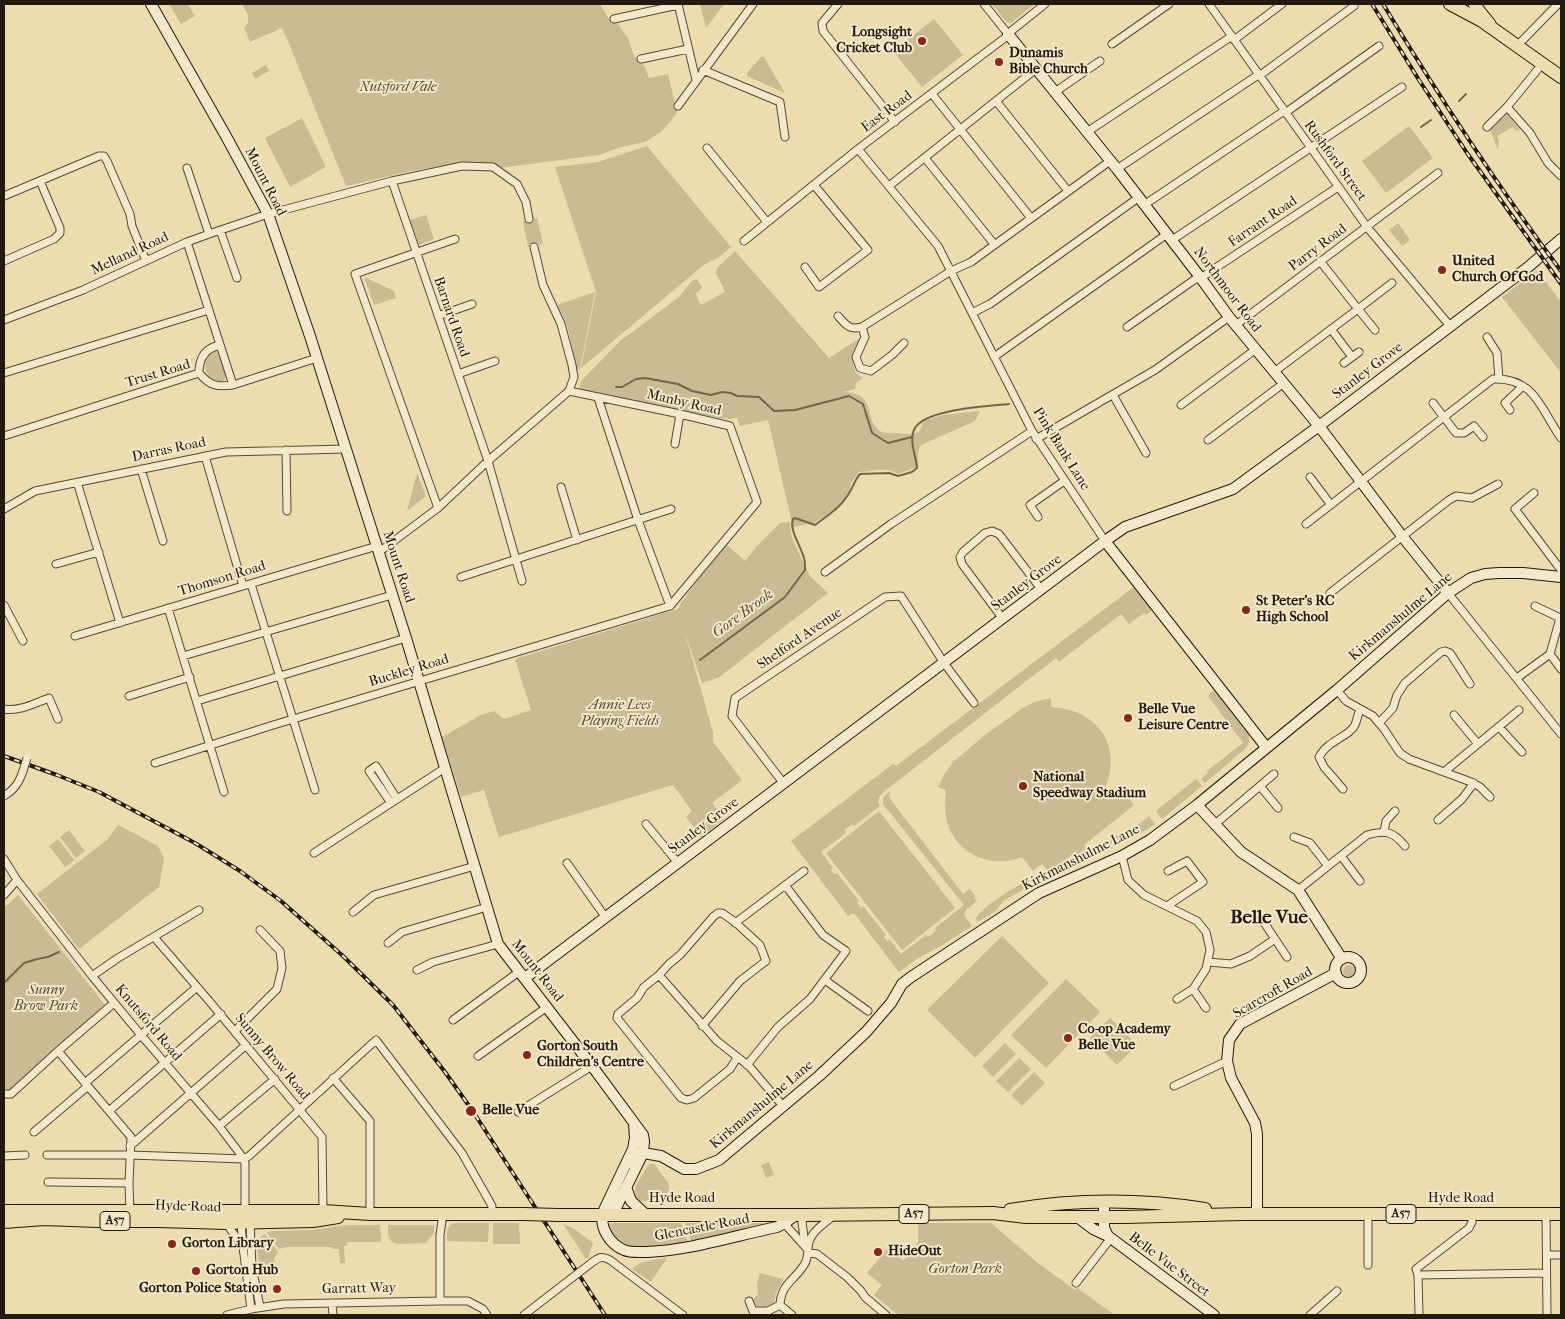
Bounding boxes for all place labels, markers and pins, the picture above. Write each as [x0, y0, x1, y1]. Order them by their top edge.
place label: Longsight Cricket Club [836, 25, 912, 58]
marker: Longsight Cricket Club [916, 35, 928, 47]
place label: Dunamis Bible Church [1009, 46, 1088, 78]
marker: Dunamis Bible Church [993, 56, 1005, 68]
place label: United Church Of God [1452, 254, 1543, 286]
marker: United Church Of God [1436, 264, 1448, 276]
place label: St Peter's RC High School [1256, 594, 1334, 626]
marker: St Peter's RC High School [1240, 604, 1252, 616]
place label: Belle Vue Leisure Centre [1138, 702, 1229, 734]
marker: Belle Vue Leisure Centre [1122, 712, 1134, 724]
place label: National Speedway Stadium [1033, 770, 1146, 802]
marker: National Speedway Stadium [1017, 780, 1029, 792]
place label: Co-op Academy Belle Vue [1078, 1022, 1171, 1054]
marker: Co-op Academy Belle Vue [1062, 1032, 1074, 1044]
place label: Gorton South Children's Centre [537, 1039, 644, 1072]
marker: Gorton South Children's Centre [521, 1049, 533, 1061]
place label: Belle Vue [482, 1103, 539, 1119]
marker: Belle Vue [464, 1104, 478, 1118]
place label: Gorton Library [182, 1236, 274, 1252]
marker: Gorton Library [166, 1238, 178, 1250]
place label: HideOut [888, 1244, 942, 1260]
marker: HideOut [872, 1246, 884, 1258]
place label: Gorton Hub [206, 1263, 278, 1279]
marker: Gorton Hub [190, 1265, 202, 1277]
place label: Gorton Police Station [139, 1281, 267, 1297]
marker: Gorton Police Station [271, 1283, 283, 1295]

